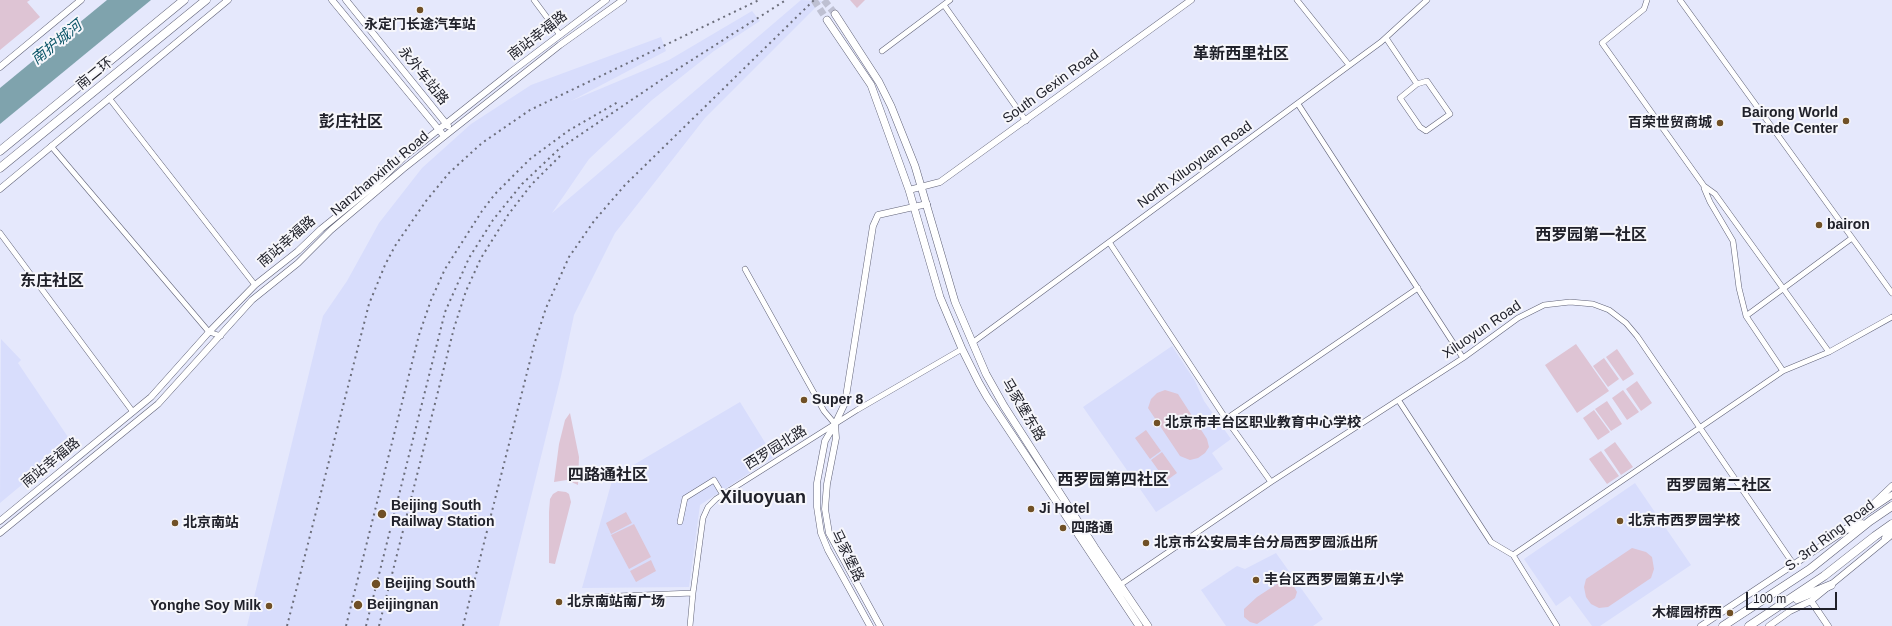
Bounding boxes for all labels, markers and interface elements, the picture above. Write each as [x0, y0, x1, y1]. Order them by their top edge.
marker: 永定门长途汽车站 [415, 5, 425, 15]
street label: 南站幸福路 [505, 8, 571, 64]
water label: 南护城河 [28, 17, 86, 69]
place label: 永定门长途汽车站 [364, 17, 476, 33]
street label: 永外车站路 [394, 44, 452, 108]
district label: 革新西里社区 [1193, 45, 1289, 65]
street label: South Gexin Road [1000, 47, 1102, 127]
street label: 南二环 [73, 54, 117, 94]
place label: Bairong World Trade Center [1742, 105, 1838, 138]
district label: 彭庄社区 [319, 113, 383, 133]
place label: 百荣世贸商城 [1628, 115, 1712, 131]
marker: Bairong World Trade Center [1841, 116, 1851, 126]
street label: North Xiluoyuan Road [1135, 118, 1255, 212]
marker: 百荣世贸商城 [1715, 118, 1725, 128]
street label: Nanzhanxinfu Road [327, 128, 433, 220]
street label: 南站幸福路 [255, 213, 319, 271]
place label: bairon [1827, 217, 1870, 233]
marker: bairon [1814, 220, 1824, 230]
district label: 西罗园第一社区 [1535, 226, 1647, 246]
district label: 东庄社区 [20, 272, 84, 292]
street label: Xiluoyun Road [1440, 298, 1524, 362]
street label: 马家堡东路 [998, 376, 1048, 444]
place label: Super 8 [812, 392, 863, 408]
marker: Super 8 [799, 395, 809, 405]
place label: 北京市丰台区职业教育中心学校 [1165, 415, 1361, 431]
marker: 北京市丰台区职业教育中心学校 [1152, 418, 1162, 428]
street label: 西罗园北路 [742, 422, 810, 474]
street label: 南站幸福路 [19, 434, 83, 492]
district label: 四路通社区 [568, 466, 648, 486]
district label: 西罗园第四社区 [1057, 471, 1169, 491]
district label: 西罗园第二社区 [1667, 477, 1771, 495]
district label: Xiluoyuan [720, 487, 806, 509]
street label: S. 3rd Ring Road [1782, 497, 1878, 575]
place label: Beijing South Railway Station [391, 498, 494, 530]
place label: Ji Hotel [1039, 501, 1090, 517]
marker: Ji Hotel [1026, 504, 1036, 514]
marker: Beijing South Railway Station [376, 508, 388, 520]
place label: 北京市西罗园学校 [1628, 513, 1740, 529]
place label: 北京南站 [183, 515, 239, 531]
marker: 北京市西罗园学校 [1615, 516, 1625, 526]
marker: 北京南站 [170, 518, 180, 528]
place label: 四路通 [1071, 520, 1113, 536]
marker: 四路通 [1058, 523, 1068, 533]
street label: 马家堡路 [827, 527, 867, 585]
place label: 北京市公安局丰台分局西罗园派出所 [1154, 535, 1378, 551]
marker: 北京市公安局丰台分局西罗园派出所 [1141, 538, 1151, 548]
place label: 丰台区西罗园第五小学 [1264, 572, 1404, 588]
marker: 丰台区西罗园第五小学 [1251, 575, 1261, 585]
place label: Beijing South [385, 576, 475, 592]
marker: Beijing South [370, 578, 382, 590]
scale bar [1748, 584, 1839, 610]
text: 100 m [1753, 592, 1786, 606]
place label: 北京南站南广场 [567, 594, 665, 610]
place label: Beijingnan [367, 597, 439, 613]
marker: 北京南站南广场 [554, 597, 564, 607]
place label: Yonghe Soy Milk [150, 598, 261, 614]
marker: Beijingnan [352, 599, 364, 611]
marker: Yonghe Soy Milk [264, 601, 274, 611]
place label: 木樨园桥西 [1652, 605, 1722, 621]
marker: 木樨园桥西 [1725, 608, 1735, 618]

